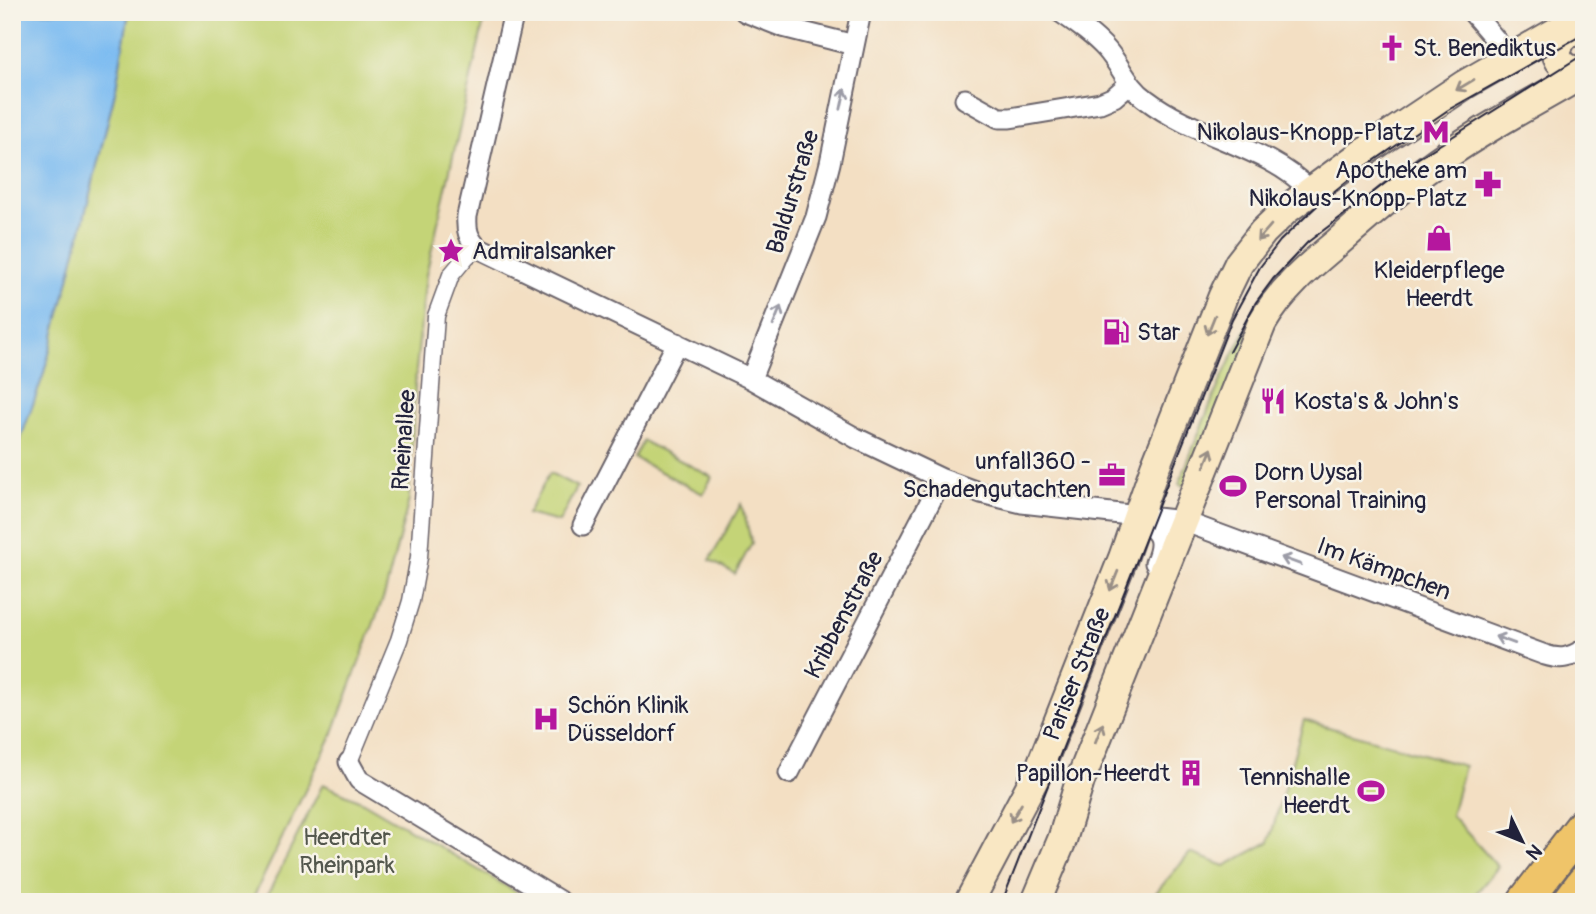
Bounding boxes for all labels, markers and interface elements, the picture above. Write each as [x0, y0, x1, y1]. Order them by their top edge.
church icon: St. Benediktus [1377, 33, 1407, 63]
place label: St. Benediktus [1413, 34, 1556, 63]
one-way arrow [1455, 79, 1475, 93]
one-way arrow [837, 88, 851, 111]
metro station icon: Nikolaus-Knopp-Platz [1421, 117, 1451, 147]
place label: Nikolaus-Knopp-Platz [1197, 118, 1415, 147]
street label: Baldurstraße [760, 126, 826, 257]
place label: Apotheke am Nikolaus-Knopp-Platz [1249, 156, 1467, 213]
pharmacy icon: Apotheke am Nikolaus-Knopp-Platz [1473, 169, 1503, 199]
shop icon: Kleiderpflege Heerdt [1424, 223, 1454, 253]
one-way arrow [1256, 224, 1272, 242]
place icon: Admiralsanker [436, 236, 466, 266]
place label: Admiralsanker [472, 237, 616, 266]
place label: Kleiderpflege Heerdt [1373, 256, 1505, 313]
one-way arrow [771, 306, 784, 327]
one-way arrow [1203, 314, 1216, 336]
fuel station icon: Star [1101, 317, 1131, 347]
place label: Star [1137, 318, 1181, 347]
restaurant icon: Kosta's & John's [1258, 386, 1288, 416]
place label: Kosta's & John's [1294, 387, 1459, 416]
street label: Rheinallee [386, 389, 422, 491]
place label: unfall360 - Schadengutachten [902, 447, 1091, 504]
one-way arrow [1202, 448, 1215, 469]
place label: Dorn Uysal Personal Training [1254, 458, 1426, 515]
office icon: unfall360 - Schadengutachten [1097, 460, 1127, 490]
sports icon: Dorn Uysal Personal Training [1218, 471, 1248, 501]
street label: Im Kämpchen [1313, 531, 1455, 607]
street label: Kribbenstraße [798, 546, 890, 684]
one-way arrow [1281, 554, 1303, 566]
one-way arrow [1106, 570, 1119, 591]
street label: Pariser Straße [1037, 603, 1117, 745]
one-way arrow [1494, 633, 1516, 646]
place label: Schön Klinik Düsseldorf [567, 691, 688, 748]
hospital icon: Schön Klinik Düsseldorf [531, 704, 561, 734]
one-way arrow [1094, 722, 1107, 744]
building icon: Papillon-Heerdt [1176, 758, 1206, 788]
place label: Papillon-Heerdt [1016, 759, 1170, 788]
place label: Tennishalle Heerdt [1239, 763, 1350, 820]
sports icon: Tennishalle Heerdt [1356, 776, 1386, 806]
one-way arrow [1009, 803, 1023, 823]
north arrow [1488, 806, 1558, 876]
park label: Heerdter Rheinpark [299, 823, 395, 880]
text: N [1520, 839, 1547, 865]

